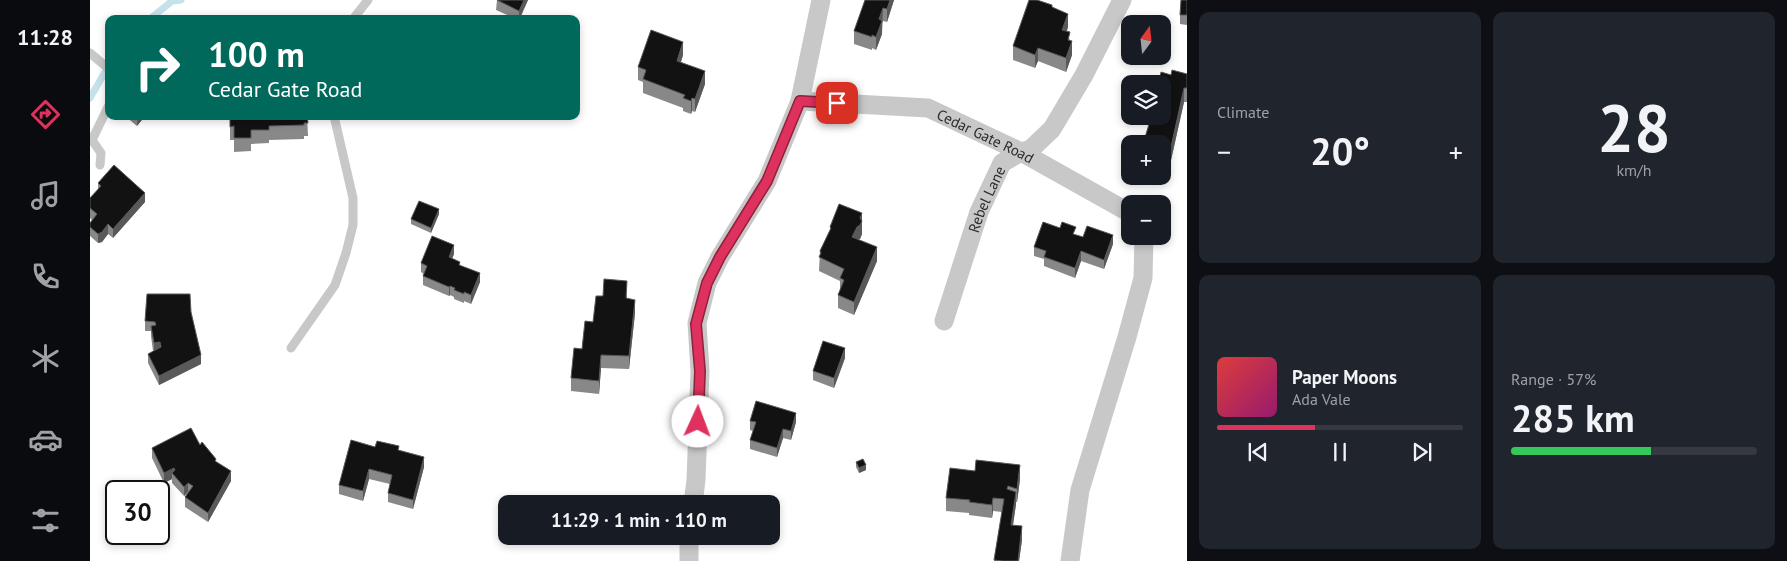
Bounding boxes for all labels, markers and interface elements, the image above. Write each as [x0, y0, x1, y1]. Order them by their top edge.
north arrow [1121, 15, 1171, 65]
map controls [1121, 15, 1171, 245]
text: 11:28 [17, 23, 73, 51]
text: 100 m [208, 31, 305, 77]
icon: right [125, 35, 190, 100]
text: Cedar Gate Road [208, 75, 362, 103]
button: layers [1121, 75, 1171, 125]
pin [816, 82, 858, 124]
text: 28 [1597, 85, 1671, 169]
icon: arrive [823, 89, 851, 117]
icon: directions [28, 97, 63, 132]
text: Climate [1217, 102, 1269, 122]
street label: Cedar Gate Road [934, 104, 1037, 167]
text: 20° [1310, 126, 1370, 175]
text: − [1217, 133, 1231, 170]
text: + [1449, 133, 1463, 170]
button: + [1121, 135, 1171, 185]
text: km/h [1616, 160, 1652, 180]
street label: Rebel Lane [964, 163, 1009, 235]
icon: music [28, 178, 63, 213]
button: − [1121, 195, 1171, 245]
icon: phone [28, 259, 63, 294]
icon: climate [28, 341, 63, 376]
text: Paper Moons [1292, 365, 1397, 389]
text: Range · 57% [1511, 369, 1596, 389]
text: Ada Vale [1292, 389, 1351, 409]
text: 285 km [1511, 393, 1635, 442]
position arrow [671, 395, 723, 447]
icon: car [28, 422, 63, 457]
icon: previous [1244, 438, 1272, 466]
icon: pause [1326, 438, 1354, 466]
icon: next [1408, 438, 1436, 466]
speed limit sign: 30 [105, 480, 170, 545]
icon: filters [28, 503, 63, 538]
text: 11:29 · 1 min · 110 m [551, 508, 727, 532]

